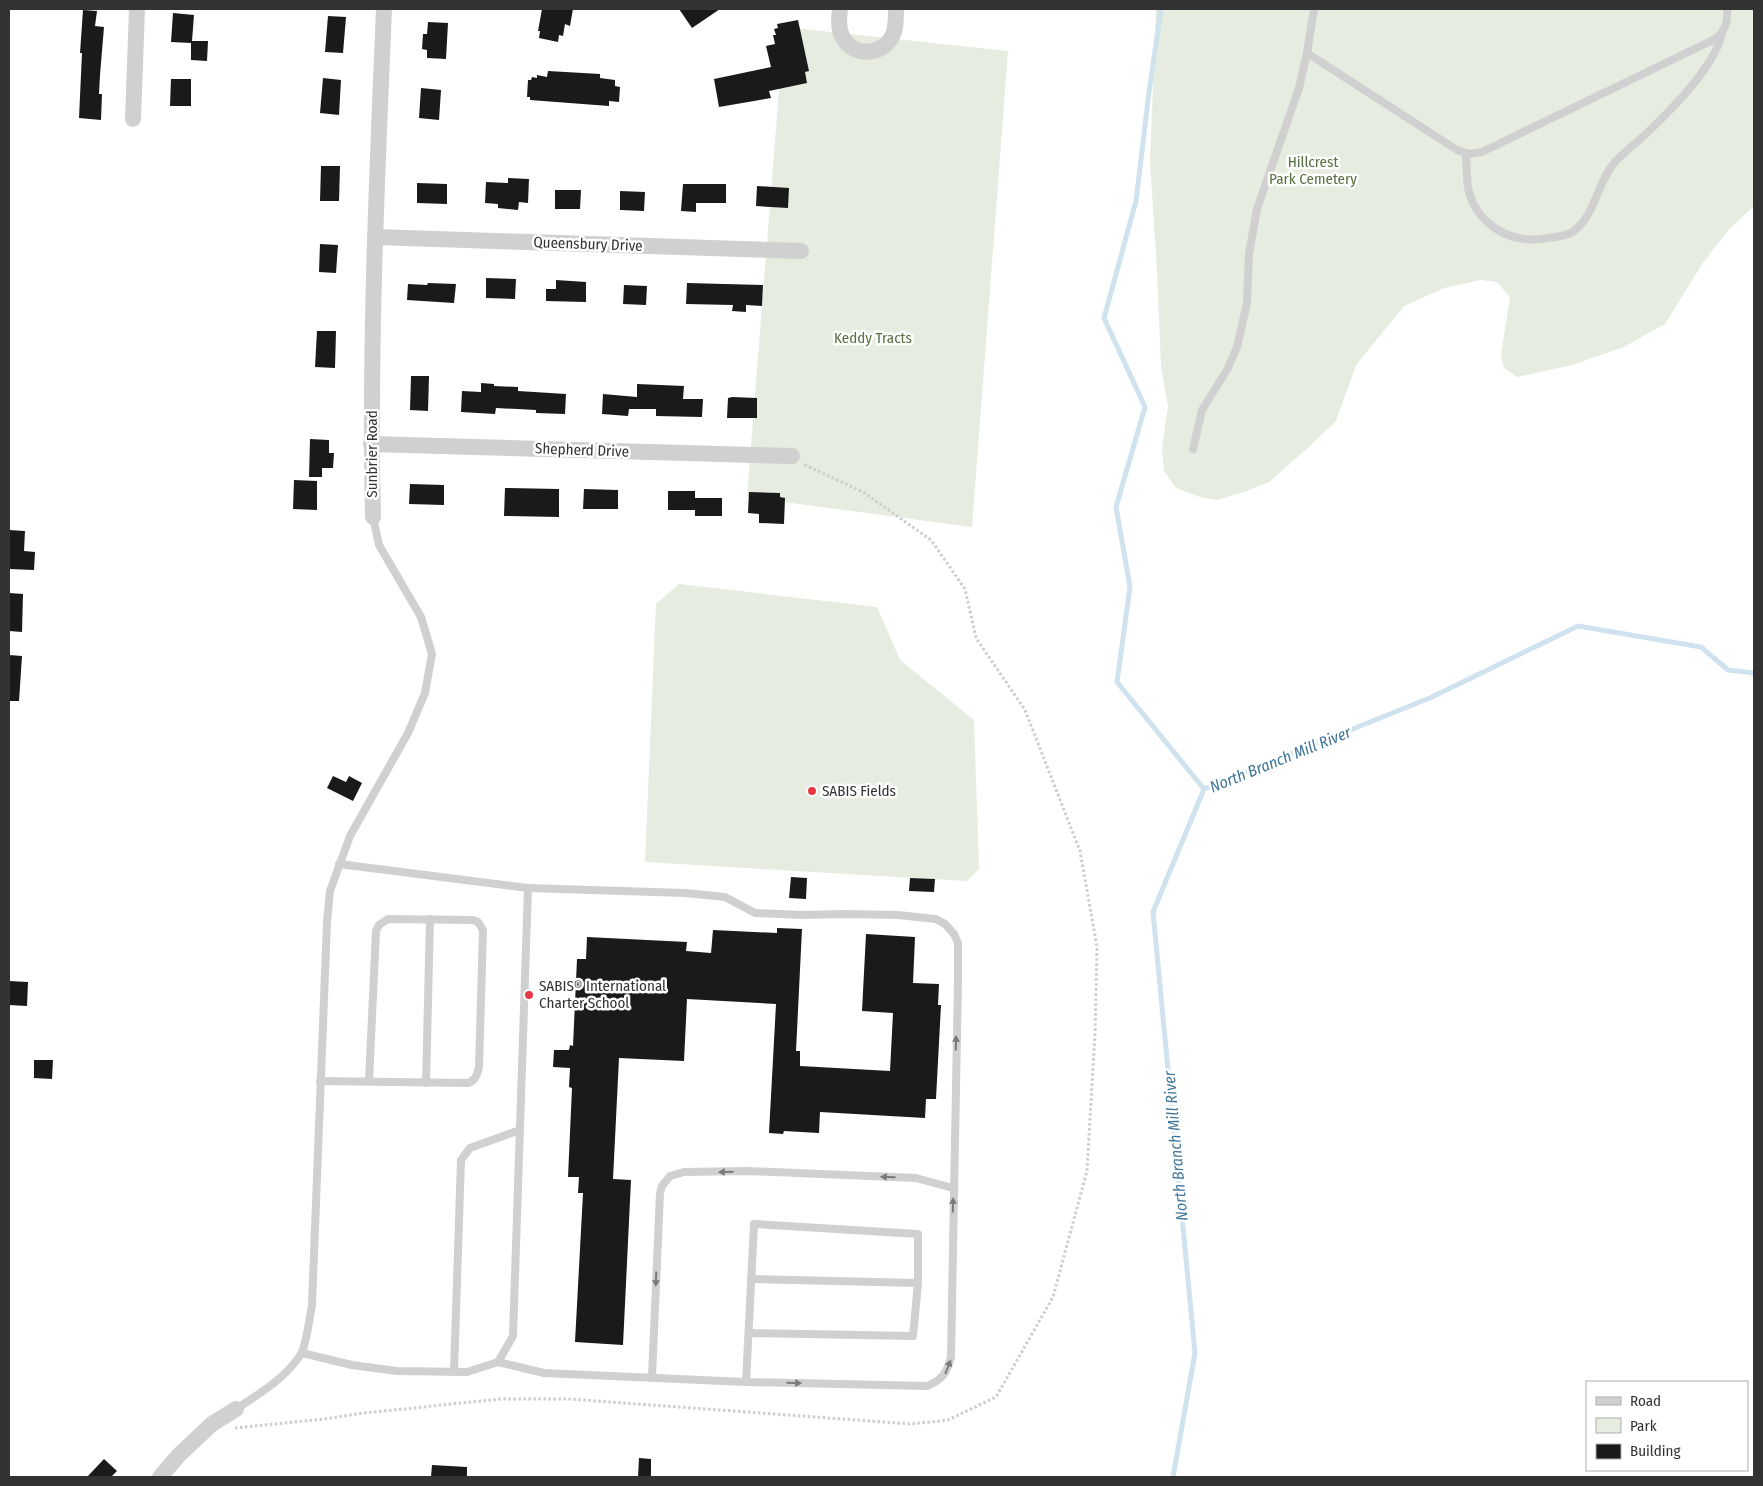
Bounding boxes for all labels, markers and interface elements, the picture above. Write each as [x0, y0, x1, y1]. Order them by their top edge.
park label: Hillcrest Park Cemetery [1269, 153, 1357, 188]
street label: Queensbury Drive [533, 233, 643, 255]
park label: Keddy Tracts [834, 329, 912, 347]
street label: Sunbrier Road [363, 410, 381, 498]
street label: Shepherd Drive [535, 439, 629, 461]
water label: North Branch Mill River [1207, 722, 1354, 796]
place label: SABIS Fields [822, 782, 896, 800]
marker: SABIS Fields [806, 785, 818, 797]
place label: SABIS® International Charter School [539, 977, 666, 1012]
marker: SABIS® International Charter School [523, 989, 535, 1001]
one-way arrow [953, 1034, 961, 1050]
water label: North Branch Mill River [1159, 1070, 1192, 1222]
one-way arrow [717, 1168, 733, 1176]
one-way arrow [880, 1173, 896, 1181]
one-way arrow [949, 1197, 957, 1213]
one-way arrow [652, 1271, 660, 1287]
one-way arrow [944, 1360, 952, 1374]
one-way arrow [787, 1379, 803, 1387]
legend [1586, 1381, 1748, 1471]
text: Road [1630, 1392, 1661, 1410]
text: Park [1630, 1417, 1657, 1435]
text: Building [1630, 1442, 1681, 1460]

